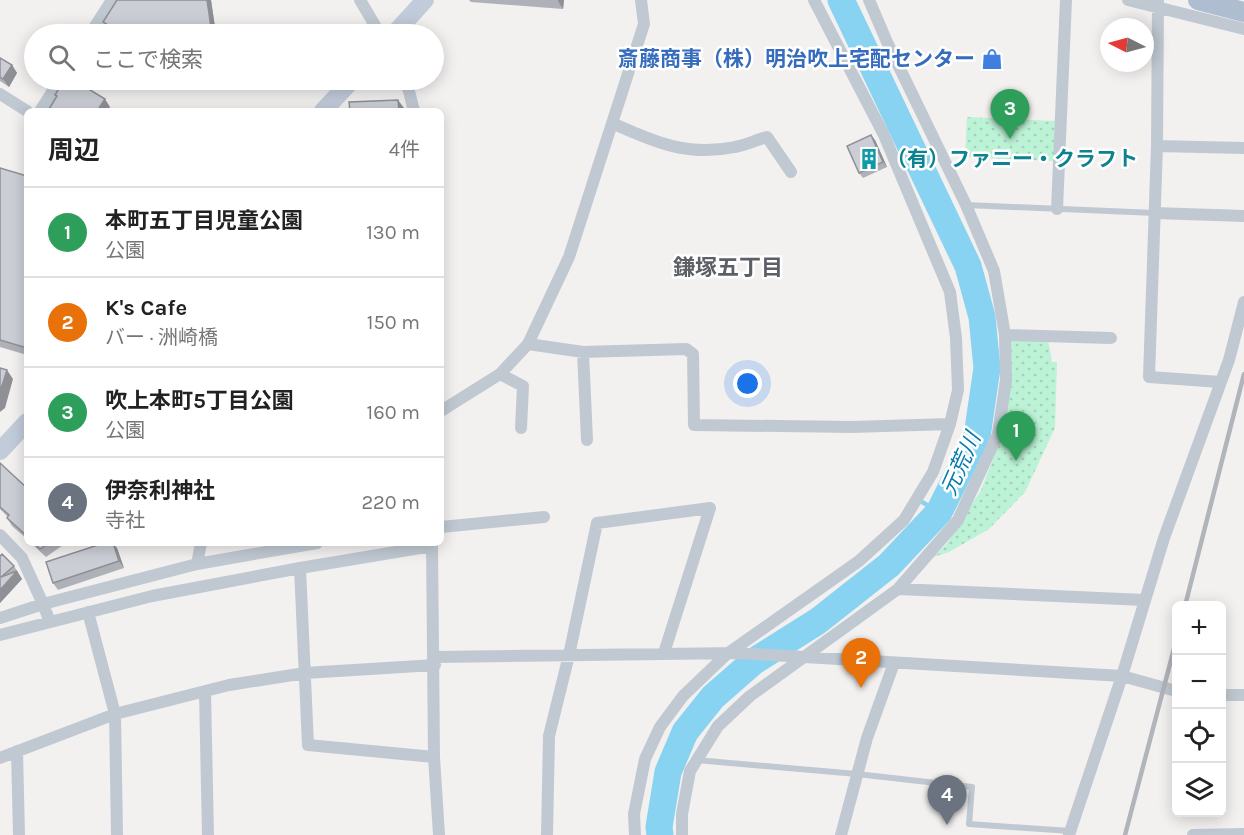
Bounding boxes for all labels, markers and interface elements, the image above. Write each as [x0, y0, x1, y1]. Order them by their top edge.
north arrow [1100, 18, 1154, 72]
search box [24, 24, 444, 90]
icon: search [45, 41, 78, 74]
text: ここで検索 [93, 47, 203, 73]
place label: 斎藤商事（株）明治吹上宅配センター [618, 47, 975, 71]
shop icon: 斎藤商事（株）明治吹上宅配センター [980, 47, 1004, 71]
pin: 3 [990, 90, 1030, 139]
text: 周辺 [48, 135, 100, 166]
text: 4件 [389, 138, 420, 161]
building icon: （有）ファニー・クラフト [857, 147, 881, 171]
place label: （有）ファニー・クラフト [886, 147, 1138, 171]
text: 本町五丁目児童公園 [105, 208, 303, 234]
text: 1 [64, 221, 71, 244]
text: 130 m [366, 221, 420, 244]
text: 公園 [105, 239, 145, 262]
district label: 鎌塚五丁目 [673, 255, 783, 281]
text: K's Cafe [105, 295, 187, 321]
text: 2 [61, 311, 74, 334]
text: 150 m [367, 311, 420, 334]
text: バー · 洲崎橋 [105, 326, 218, 349]
your location [733, 369, 762, 398]
text: 吹上本町5丁目公園 [105, 388, 294, 414]
text: 3 [61, 401, 74, 424]
text: 160 m [367, 401, 420, 424]
pin: 1 [996, 412, 1036, 461]
text: 公園 [105, 419, 145, 442]
water label: 元荒川 [936, 427, 987, 499]
text: 伊奈利神社 [105, 478, 215, 504]
text: 4 [62, 491, 73, 514]
text: 220 m [361, 491, 420, 514]
text: 寺社 [105, 509, 145, 532]
map controls [1172, 601, 1226, 817]
button: + [1172, 601, 1226, 655]
pin: 2 [842, 638, 880, 688]
button: − [1172, 655, 1226, 709]
button: locate [1172, 709, 1226, 763]
button: layers [1172, 763, 1226, 817]
pin: 4 [928, 776, 966, 825]

